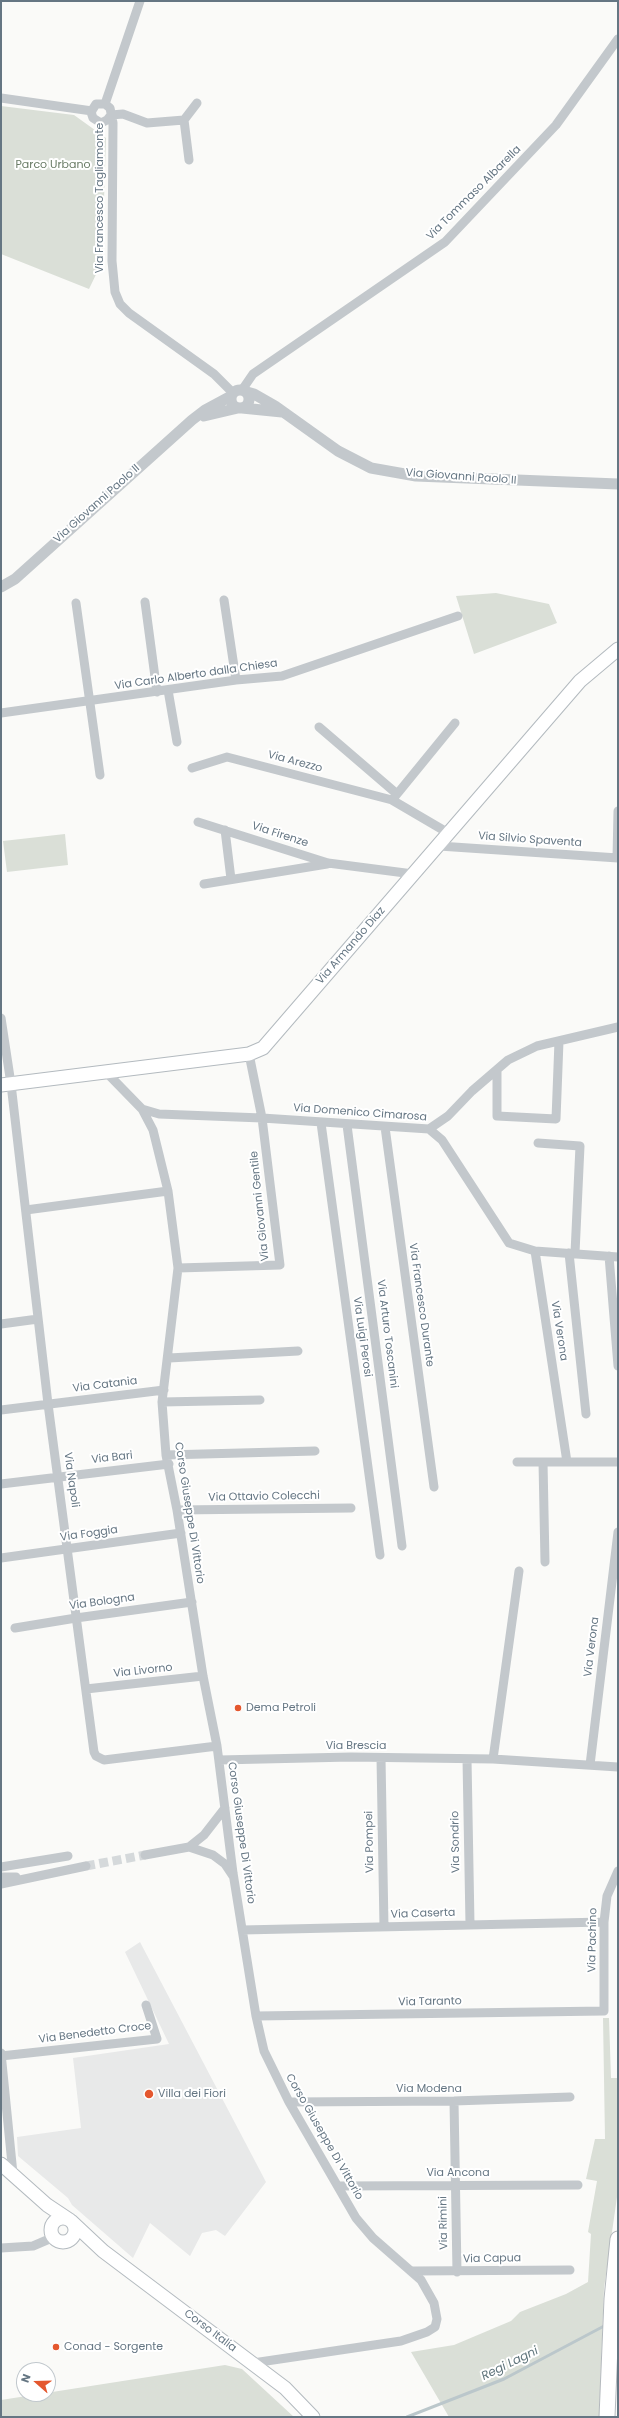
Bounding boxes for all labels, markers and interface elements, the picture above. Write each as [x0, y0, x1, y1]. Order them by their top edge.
street label: Via Francesco Tagliamonte [93, 123, 107, 273]
street label: Via Tommaso Albarella [424, 143, 524, 243]
park label: Parco Urbano [15, 158, 91, 172]
street label: Via Giovanni Paolo II [51, 462, 143, 546]
street label: Via Giovanni Paolo II [405, 467, 517, 487]
street label: Via Carlo Alberto dalla Chiesa [114, 657, 278, 693]
street label: Via Arezzo [266, 748, 324, 776]
street label: Via Firenze [250, 820, 310, 850]
street label: Via Silvio Spaventa [478, 830, 582, 850]
street label: Via Armando Diaz [314, 905, 388, 987]
street label: Via Domenico Cimarosa [293, 1102, 427, 1124]
street label: Via Giovanni Gentile [248, 1150, 272, 1262]
street label: Via Francesco Durante [406, 1242, 436, 1368]
street label: Via Arturo Toscanini [374, 1279, 400, 1389]
street label: Via Luigi Perosi [350, 1296, 374, 1378]
street label: Via Verona [548, 1300, 570, 1362]
street label: Via Catania [72, 1374, 138, 1396]
street label: Corso Giuseppe Di Vittorio [171, 1441, 207, 1585]
street label: Via Bari [91, 1449, 133, 1467]
street label: Via Napoli [61, 1452, 81, 1508]
street label: Via Ottavio Colecchi [208, 1489, 320, 1505]
street label: Via Foggia [59, 1523, 119, 1545]
street label: Via Bologna [68, 1591, 136, 1613]
street label: Via Verona [582, 1616, 602, 1678]
street label: Via Livorno [113, 1661, 173, 1681]
place label: Dema Petroli [246, 1701, 316, 1715]
marker: Dema Petroli [233, 1703, 243, 1713]
street label: Via Brescia [326, 1739, 386, 1753]
street label: Corso Giuseppe Di Vittorio [224, 1761, 258, 1905]
street label: Via Pompei [363, 1811, 377, 1873]
street label: Via Sondrio [449, 1811, 463, 1873]
street label: Via Caserta [391, 1906, 455, 1922]
street label: Via Pachino [586, 1907, 600, 1973]
street label: Via Taranto [398, 1995, 462, 2009]
street label: Via Benedetto Croce [38, 2020, 152, 2046]
street label: Corso Giuseppe Di Vittorio [282, 2072, 366, 2202]
street label: Via Modena [396, 2082, 462, 2096]
place label: Villa dei Fiori [158, 2087, 226, 2101]
marker: Villa dei Fiori [143, 2088, 155, 2100]
street label: Via Ancona [426, 2166, 490, 2180]
street label: Via Rimini [437, 2196, 451, 2250]
street label: Via Capua [463, 2252, 521, 2266]
street label: Corso Italia [181, 2307, 239, 2355]
place label: Conad - Sorgente [64, 2340, 163, 2354]
marker: Conad - Sorgente [51, 2342, 61, 2352]
water label: Regi Lagni [479, 2344, 541, 2384]
north arrow [16, 2362, 56, 2402]
text: N [17, 2372, 35, 2385]

